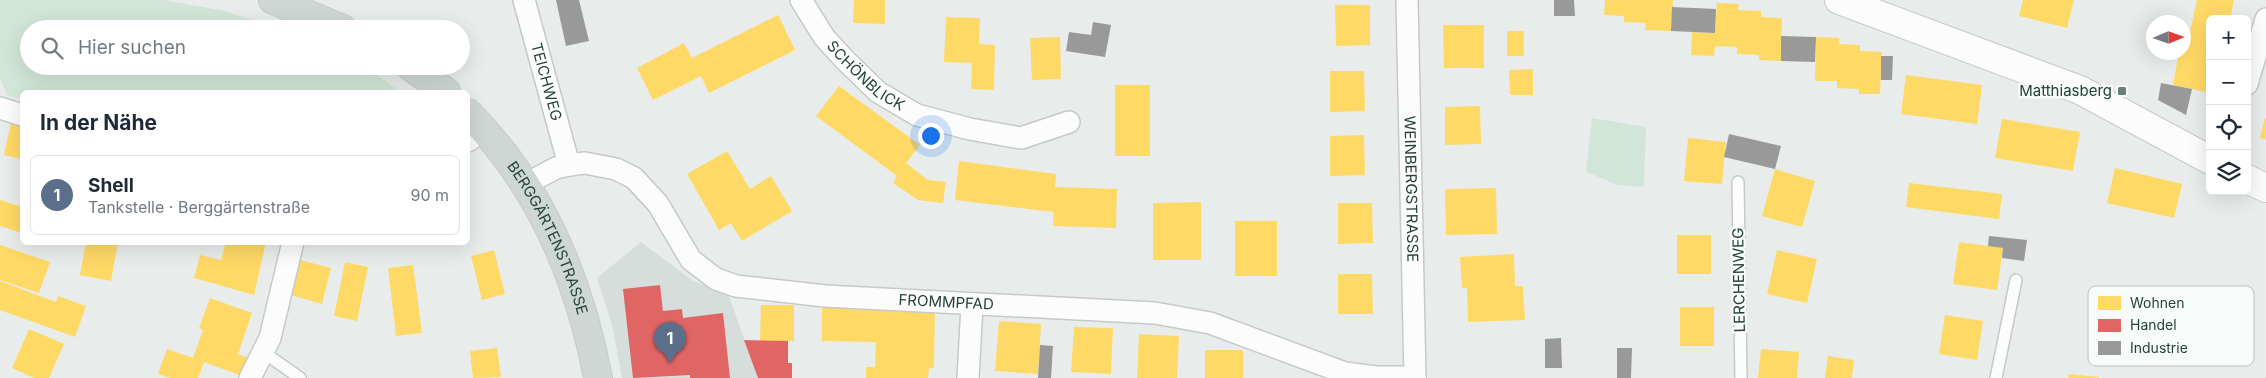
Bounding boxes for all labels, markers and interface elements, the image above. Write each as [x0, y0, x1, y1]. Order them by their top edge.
north arrow [2146, 15, 2191, 60]
map controls [2206, 15, 2251, 195]
button: + [2206, 15, 2251, 60]
search box [20, 20, 470, 75]
icon: search [38, 34, 66, 62]
text: Hier suchen [78, 36, 186, 59]
street label: SCHÖNBLICK [823, 37, 908, 115]
street label: TEICHWEG [527, 41, 567, 123]
button: − [2206, 60, 2251, 105]
place label: Matthiasberg [2019, 81, 2112, 100]
marker: Matthiasberg [2116, 85, 2128, 97]
button: locate [2206, 105, 2251, 150]
text: In der Nähe [40, 110, 157, 135]
street label: WEINBERGSTRASSE [1400, 116, 1423, 262]
your location [918, 123, 944, 149]
button: layers [2206, 150, 2251, 195]
street label: BERGGÄRTENSTRASSE [503, 157, 592, 317]
text: Shell [88, 174, 134, 197]
text: 1 [54, 185, 60, 205]
text: 90 m [410, 185, 449, 205]
text: Tankstelle · Berggärtenstraße [88, 197, 310, 217]
street label: LERCHENWEG [1728, 228, 1749, 332]
legend [2088, 286, 2254, 366]
street label: FROMMPFAD [898, 290, 994, 314]
text: Wohnen [2130, 294, 2184, 311]
text: Handel [2130, 316, 2177, 333]
pin: 1 [654, 322, 686, 363]
text: Industrie [2130, 339, 2188, 356]

